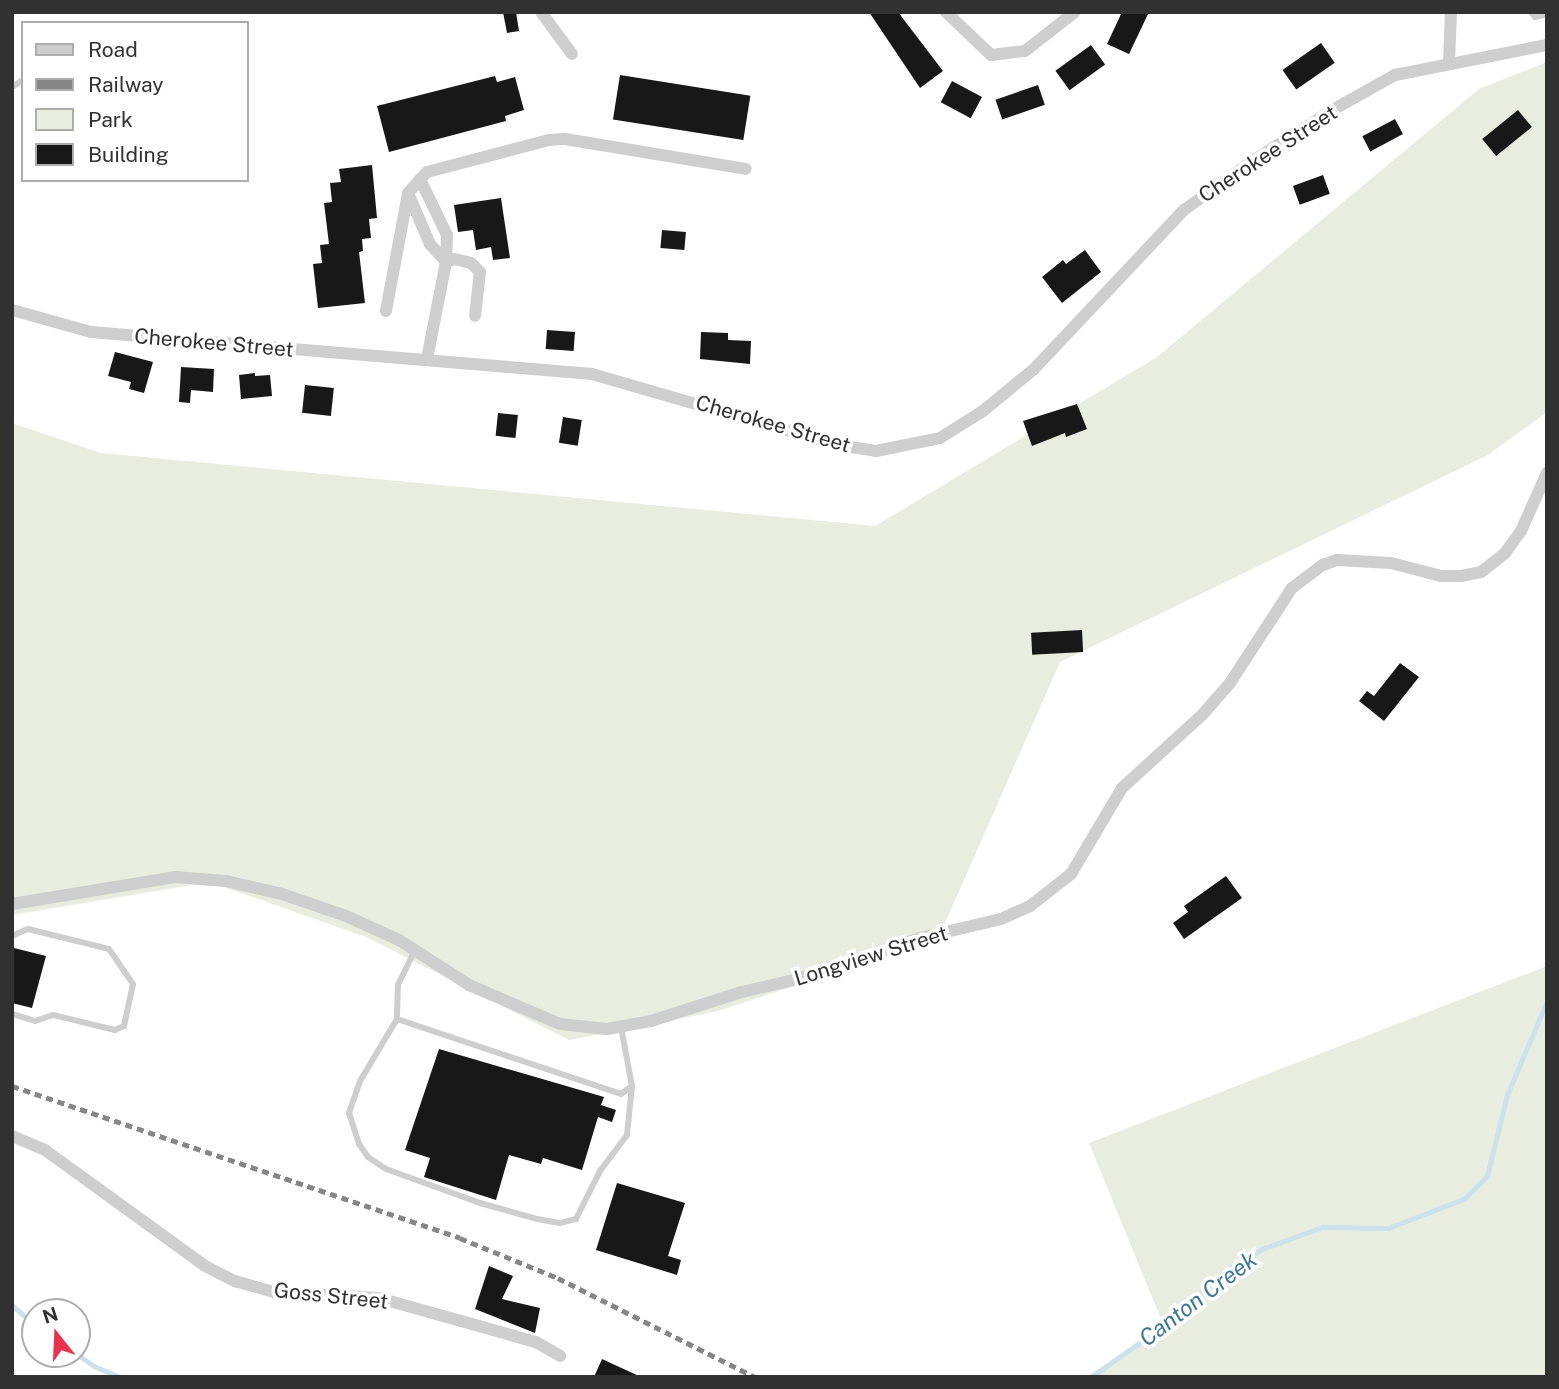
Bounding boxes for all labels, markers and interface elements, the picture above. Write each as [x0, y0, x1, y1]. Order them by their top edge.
legend [21, 21, 248, 182]
text: Road [88, 37, 138, 62]
text: Railway [88, 72, 164, 97]
street label: Cherokee Street [1194, 100, 1342, 208]
text: Park [88, 107, 133, 132]
text: Building [88, 142, 169, 167]
street label: Cherokee Street [133, 323, 295, 363]
street label: Cherokee Street [693, 390, 853, 458]
street label: Longview Street [791, 921, 951, 991]
water label: Canton Creek [1134, 1246, 1262, 1352]
street label: Goss Street [273, 1277, 389, 1315]
north arrow [21, 1298, 91, 1368]
text: N [40, 1302, 61, 1328]

